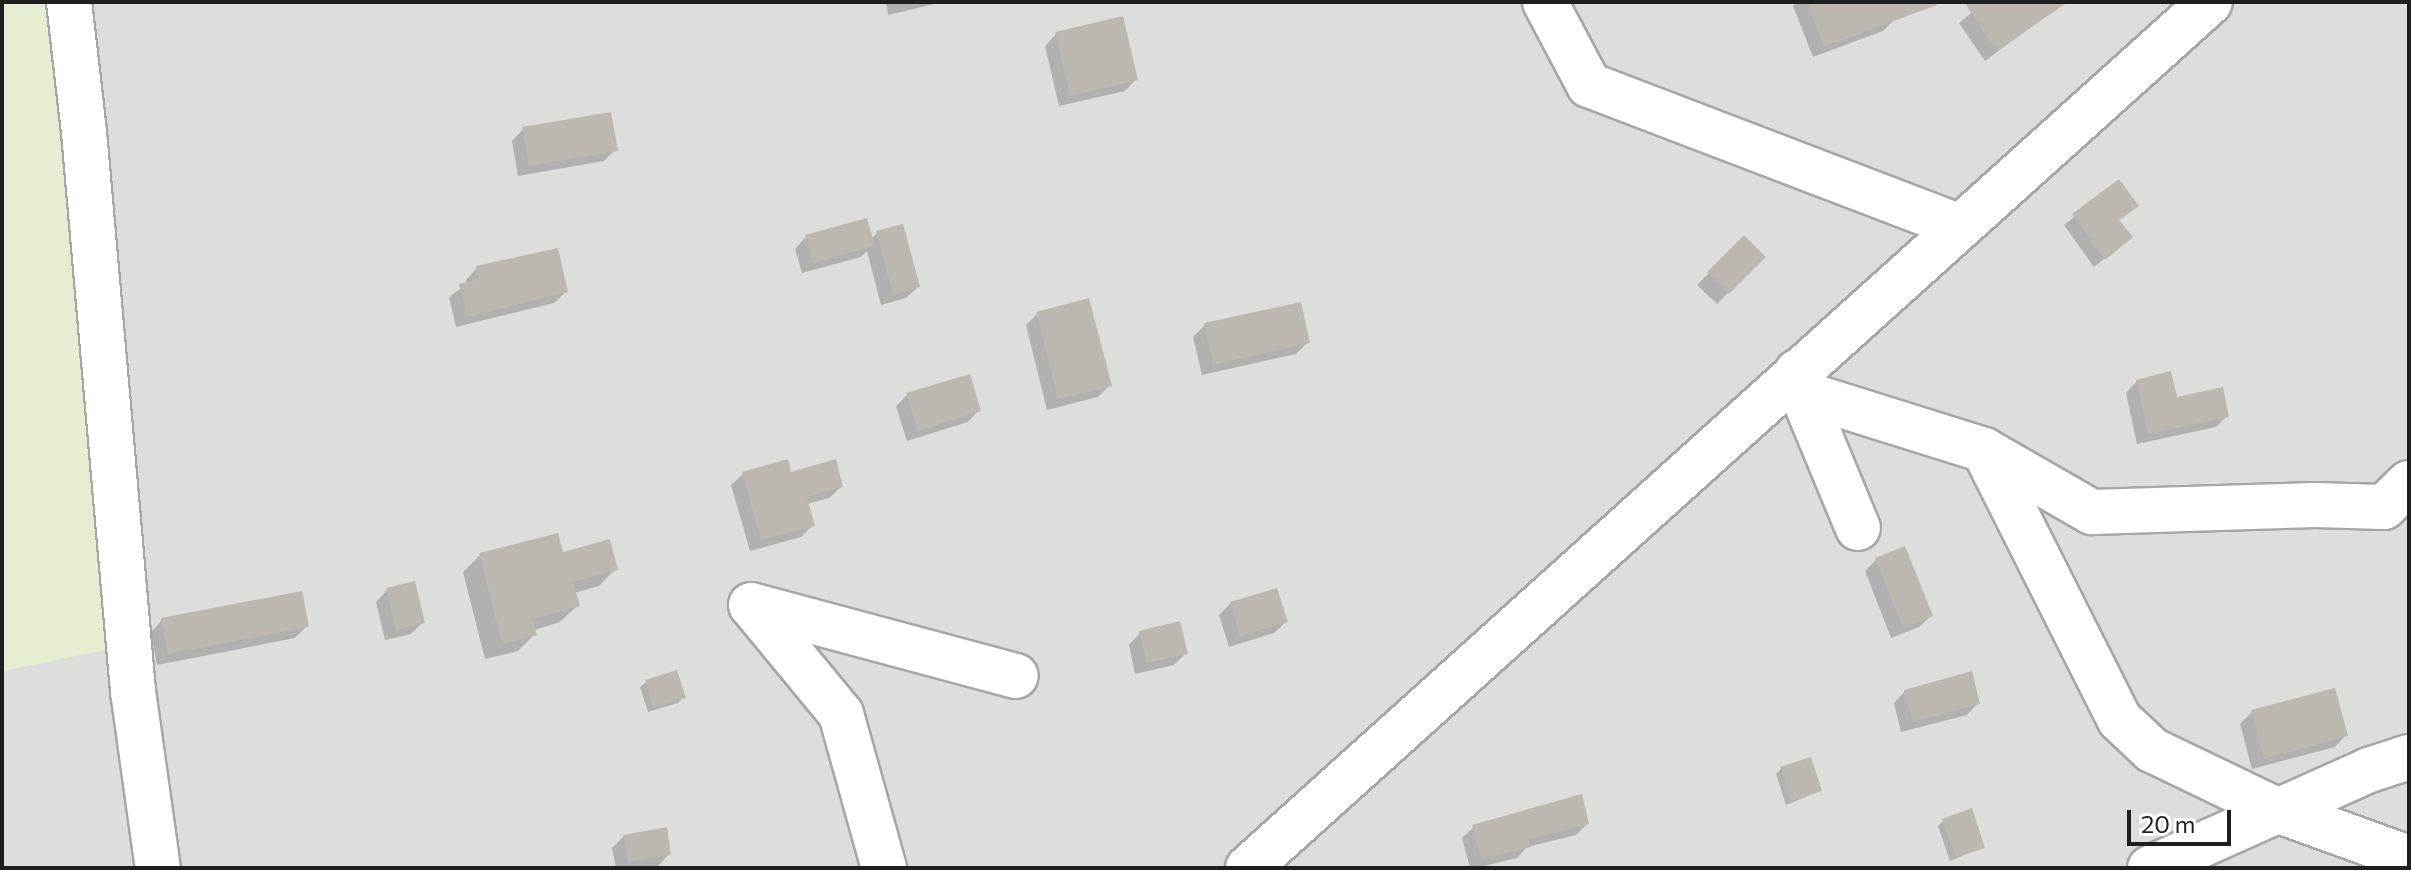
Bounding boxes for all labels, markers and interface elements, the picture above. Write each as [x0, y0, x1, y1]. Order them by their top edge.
scale bar [2131, 794, 2235, 844]
text: 20 m [2141, 809, 2195, 838]

